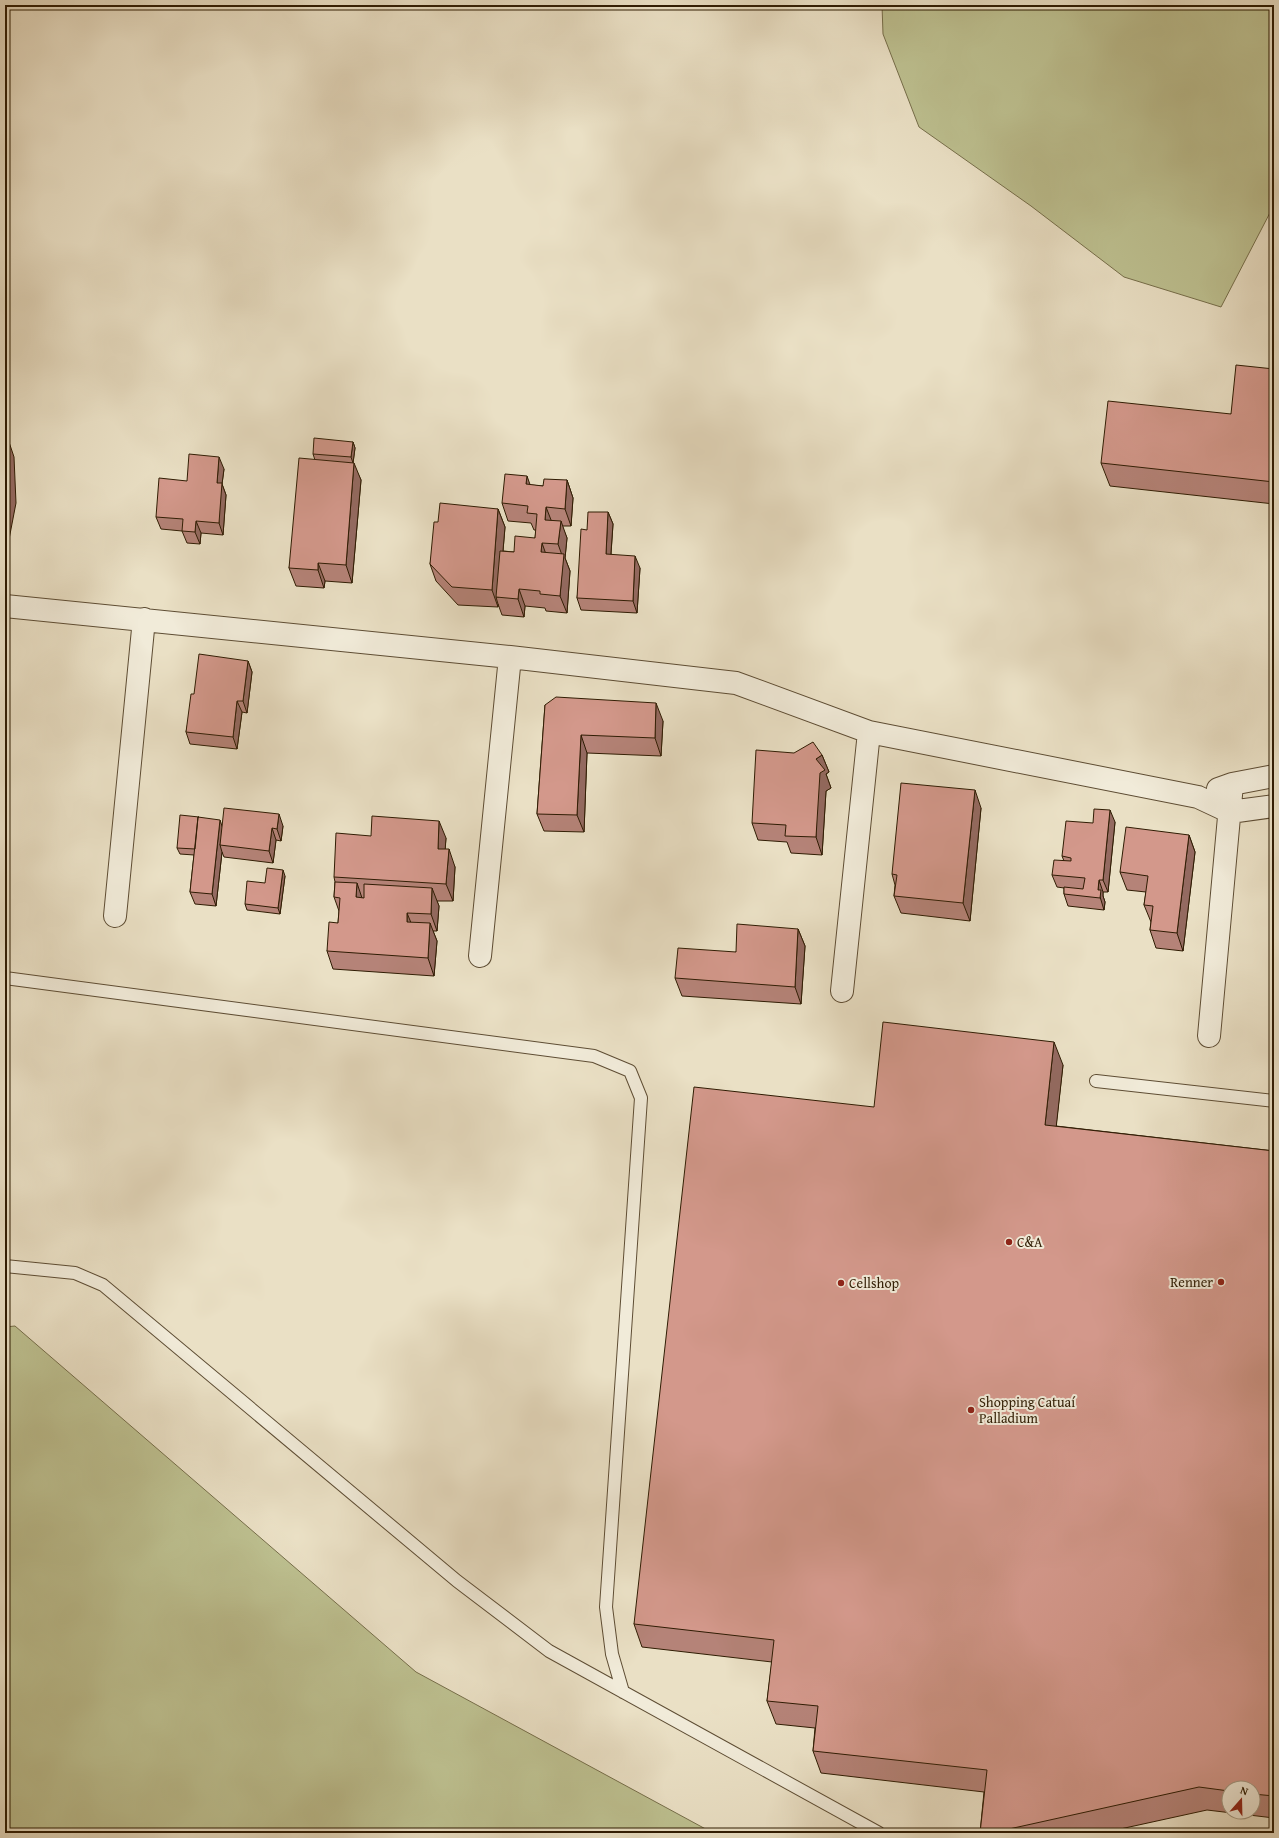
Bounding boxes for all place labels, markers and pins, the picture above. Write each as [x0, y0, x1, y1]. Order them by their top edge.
place label: C&A [1017, 1232, 1043, 1252]
marker: C&A [1004, 1237, 1014, 1247]
place label: Renner [1170, 1272, 1213, 1292]
place label: Cellshop [849, 1273, 900, 1293]
marker: Renner [1216, 1277, 1226, 1287]
marker: Cellshop [836, 1278, 846, 1288]
place label: Shopping Catuaí Palladium [979, 1392, 1076, 1428]
marker: Shopping Catuaí Palladium [966, 1405, 976, 1415]

